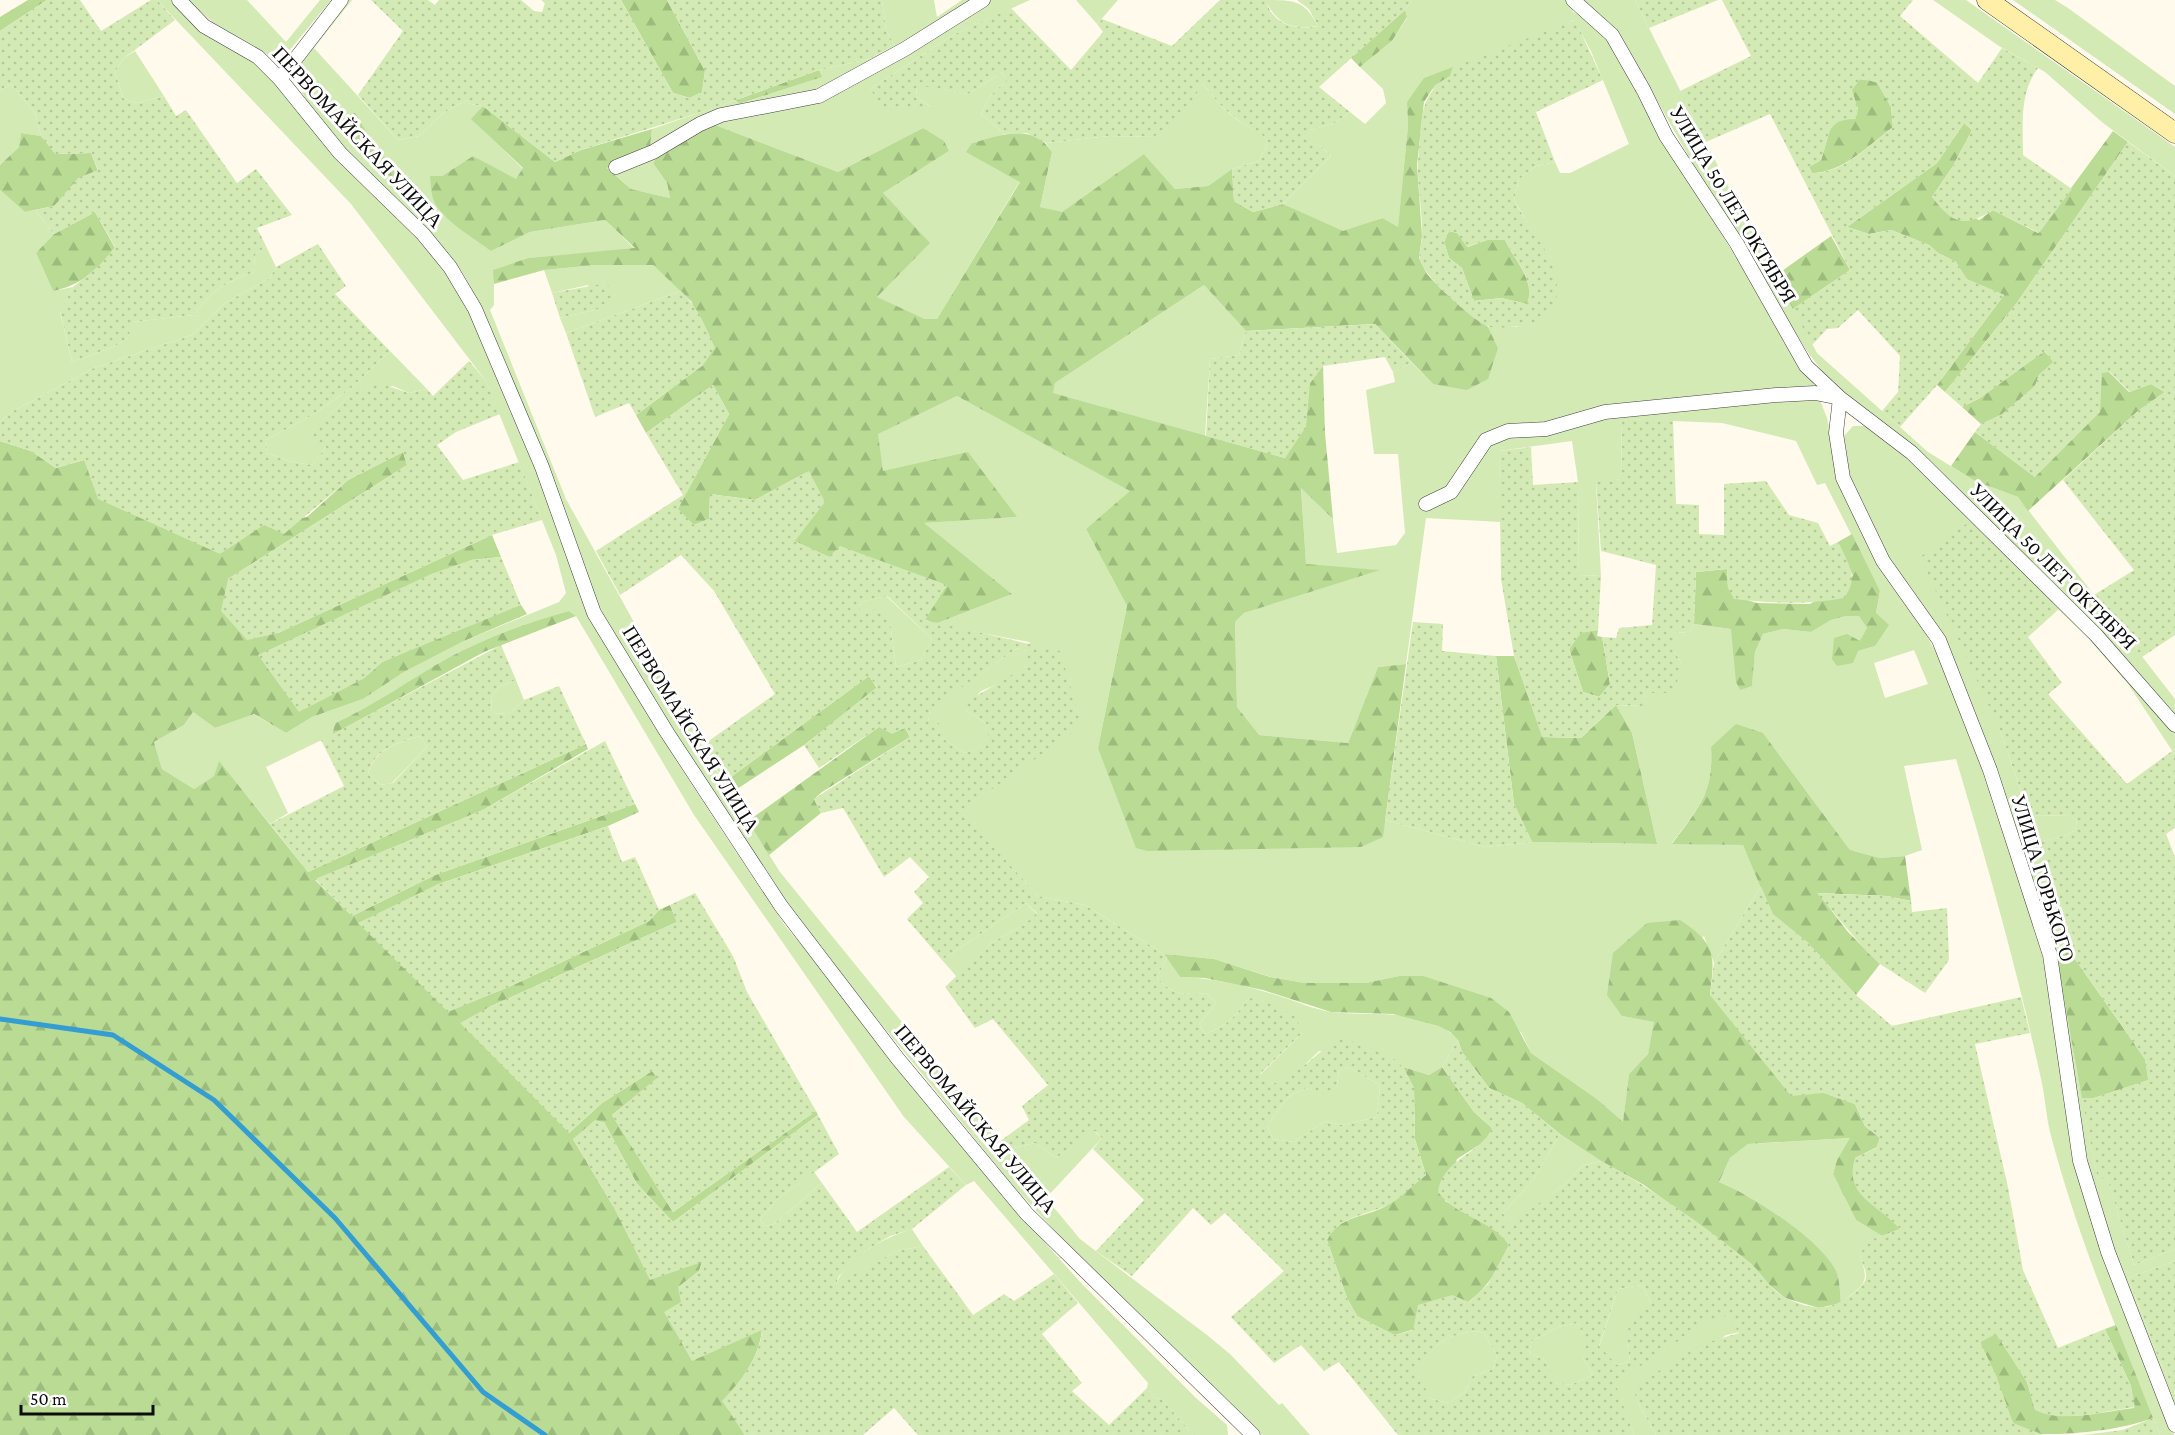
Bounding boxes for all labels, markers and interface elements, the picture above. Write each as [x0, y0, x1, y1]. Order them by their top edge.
street label: ПЕРВОМАЙСКАЯ УЛИЦА [268, 42, 448, 233]
street label: УЛИЦА 50 ЛЕТ ОКТЯБРЯ [1664, 101, 1801, 307]
street label: УЛИЦА 50 ЛЕТ ОКТЯБРЯ [1965, 478, 2141, 654]
street label: ПЕРВОМАЙСКАЯ УЛИЦА [617, 622, 764, 837]
street label: УЛИЦА ГОРЬКОГО [2006, 792, 2079, 964]
street label: ПЕРВОМАЙСКАЯ УЛИЦА [890, 1020, 1062, 1219]
scale bar [21, 1378, 153, 1416]
text: 50 m [30, 1389, 67, 1409]

